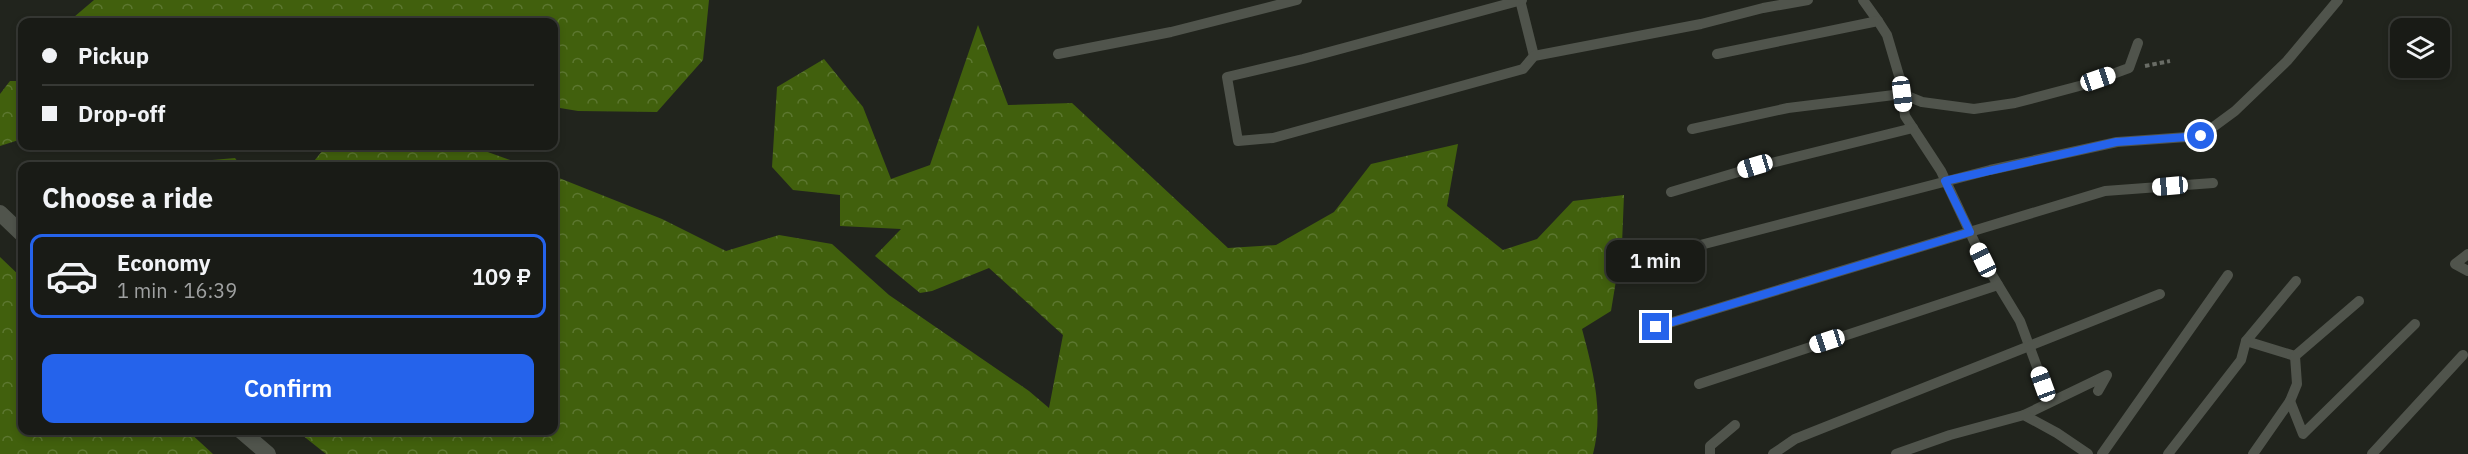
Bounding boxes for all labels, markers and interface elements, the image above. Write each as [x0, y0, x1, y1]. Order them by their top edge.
map controls [2390, 18, 2450, 78]
button: layers [2390, 18, 2450, 78]
text: Pickup [78, 41, 149, 70]
car [2078, 65, 2118, 93]
car [1891, 75, 1913, 113]
text: Drop-off [78, 99, 165, 128]
route start [2187, 122, 2214, 149]
car [1735, 152, 1775, 180]
car [2151, 175, 2189, 197]
text: Choose a ride [42, 180, 213, 215]
callout: 1 min [1606, 240, 1706, 282]
car [1967, 240, 1999, 280]
text: 1 min [1630, 247, 1681, 274]
text: Economy [117, 248, 211, 277]
icon: car [45, 249, 99, 303]
text: 109 ₽ [472, 262, 531, 291]
text: 1 min · 16:39 [117, 277, 237, 304]
route end [1642, 313, 1669, 340]
car [1807, 327, 1847, 355]
button: Confirm [42, 354, 534, 423]
car [2028, 364, 2058, 404]

